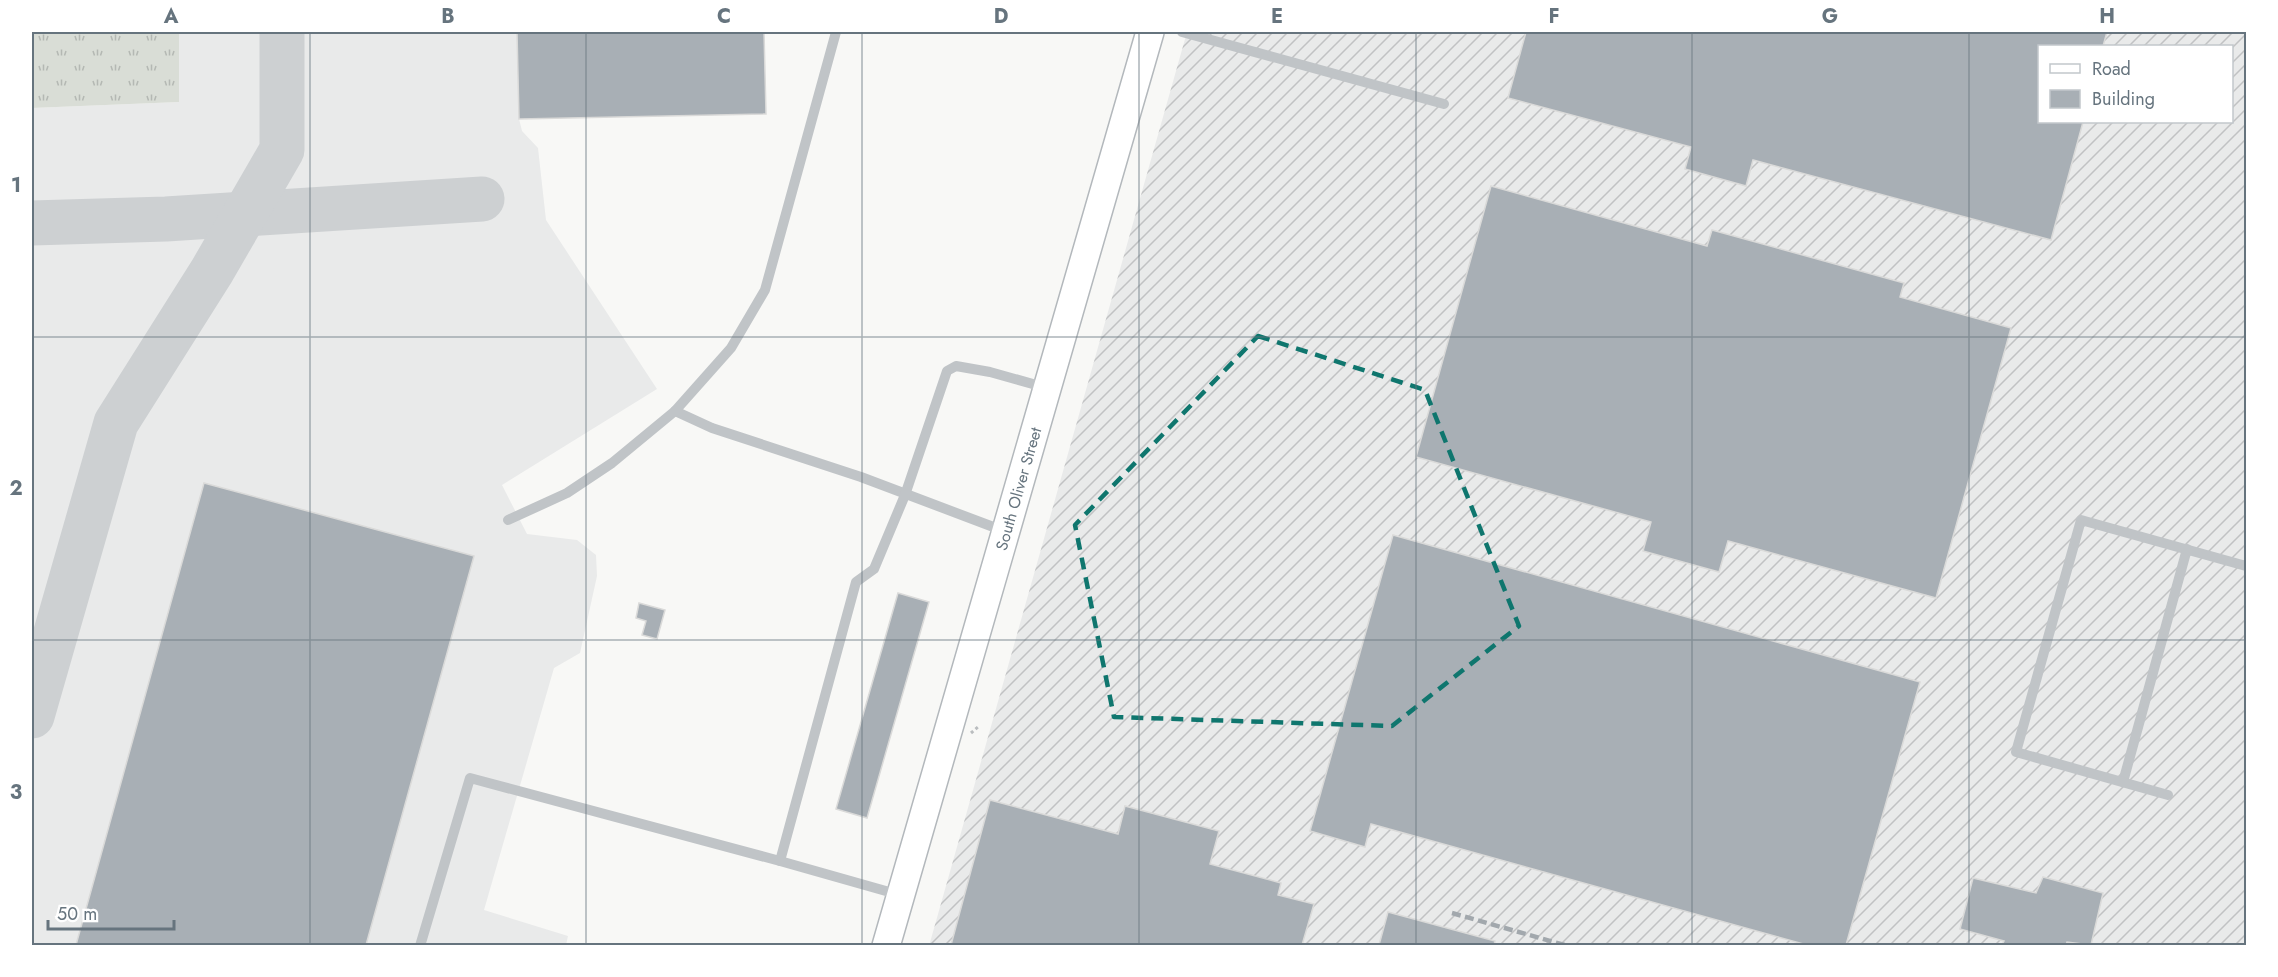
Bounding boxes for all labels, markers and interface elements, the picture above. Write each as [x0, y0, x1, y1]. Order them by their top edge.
text: A [163, 2, 179, 31]
text: B [441, 2, 455, 31]
text: C [717, 2, 731, 31]
text: D [994, 2, 1008, 31]
text: E [1271, 2, 1283, 31]
text: F [1548, 2, 1560, 31]
text: G [1822, 2, 1838, 31]
text: H [2099, 2, 2115, 31]
legend [2038, 45, 2233, 123]
text: Road [2092, 56, 2131, 82]
text: Building [2092, 86, 2155, 112]
text: 1 [11, 171, 21, 200]
street label: South Oliver Street [989, 424, 1047, 553]
text: 2 [9, 474, 23, 503]
text: 3 [10, 778, 22, 807]
scale bar [48, 893, 174, 931]
text: 50 m [57, 901, 97, 927]

